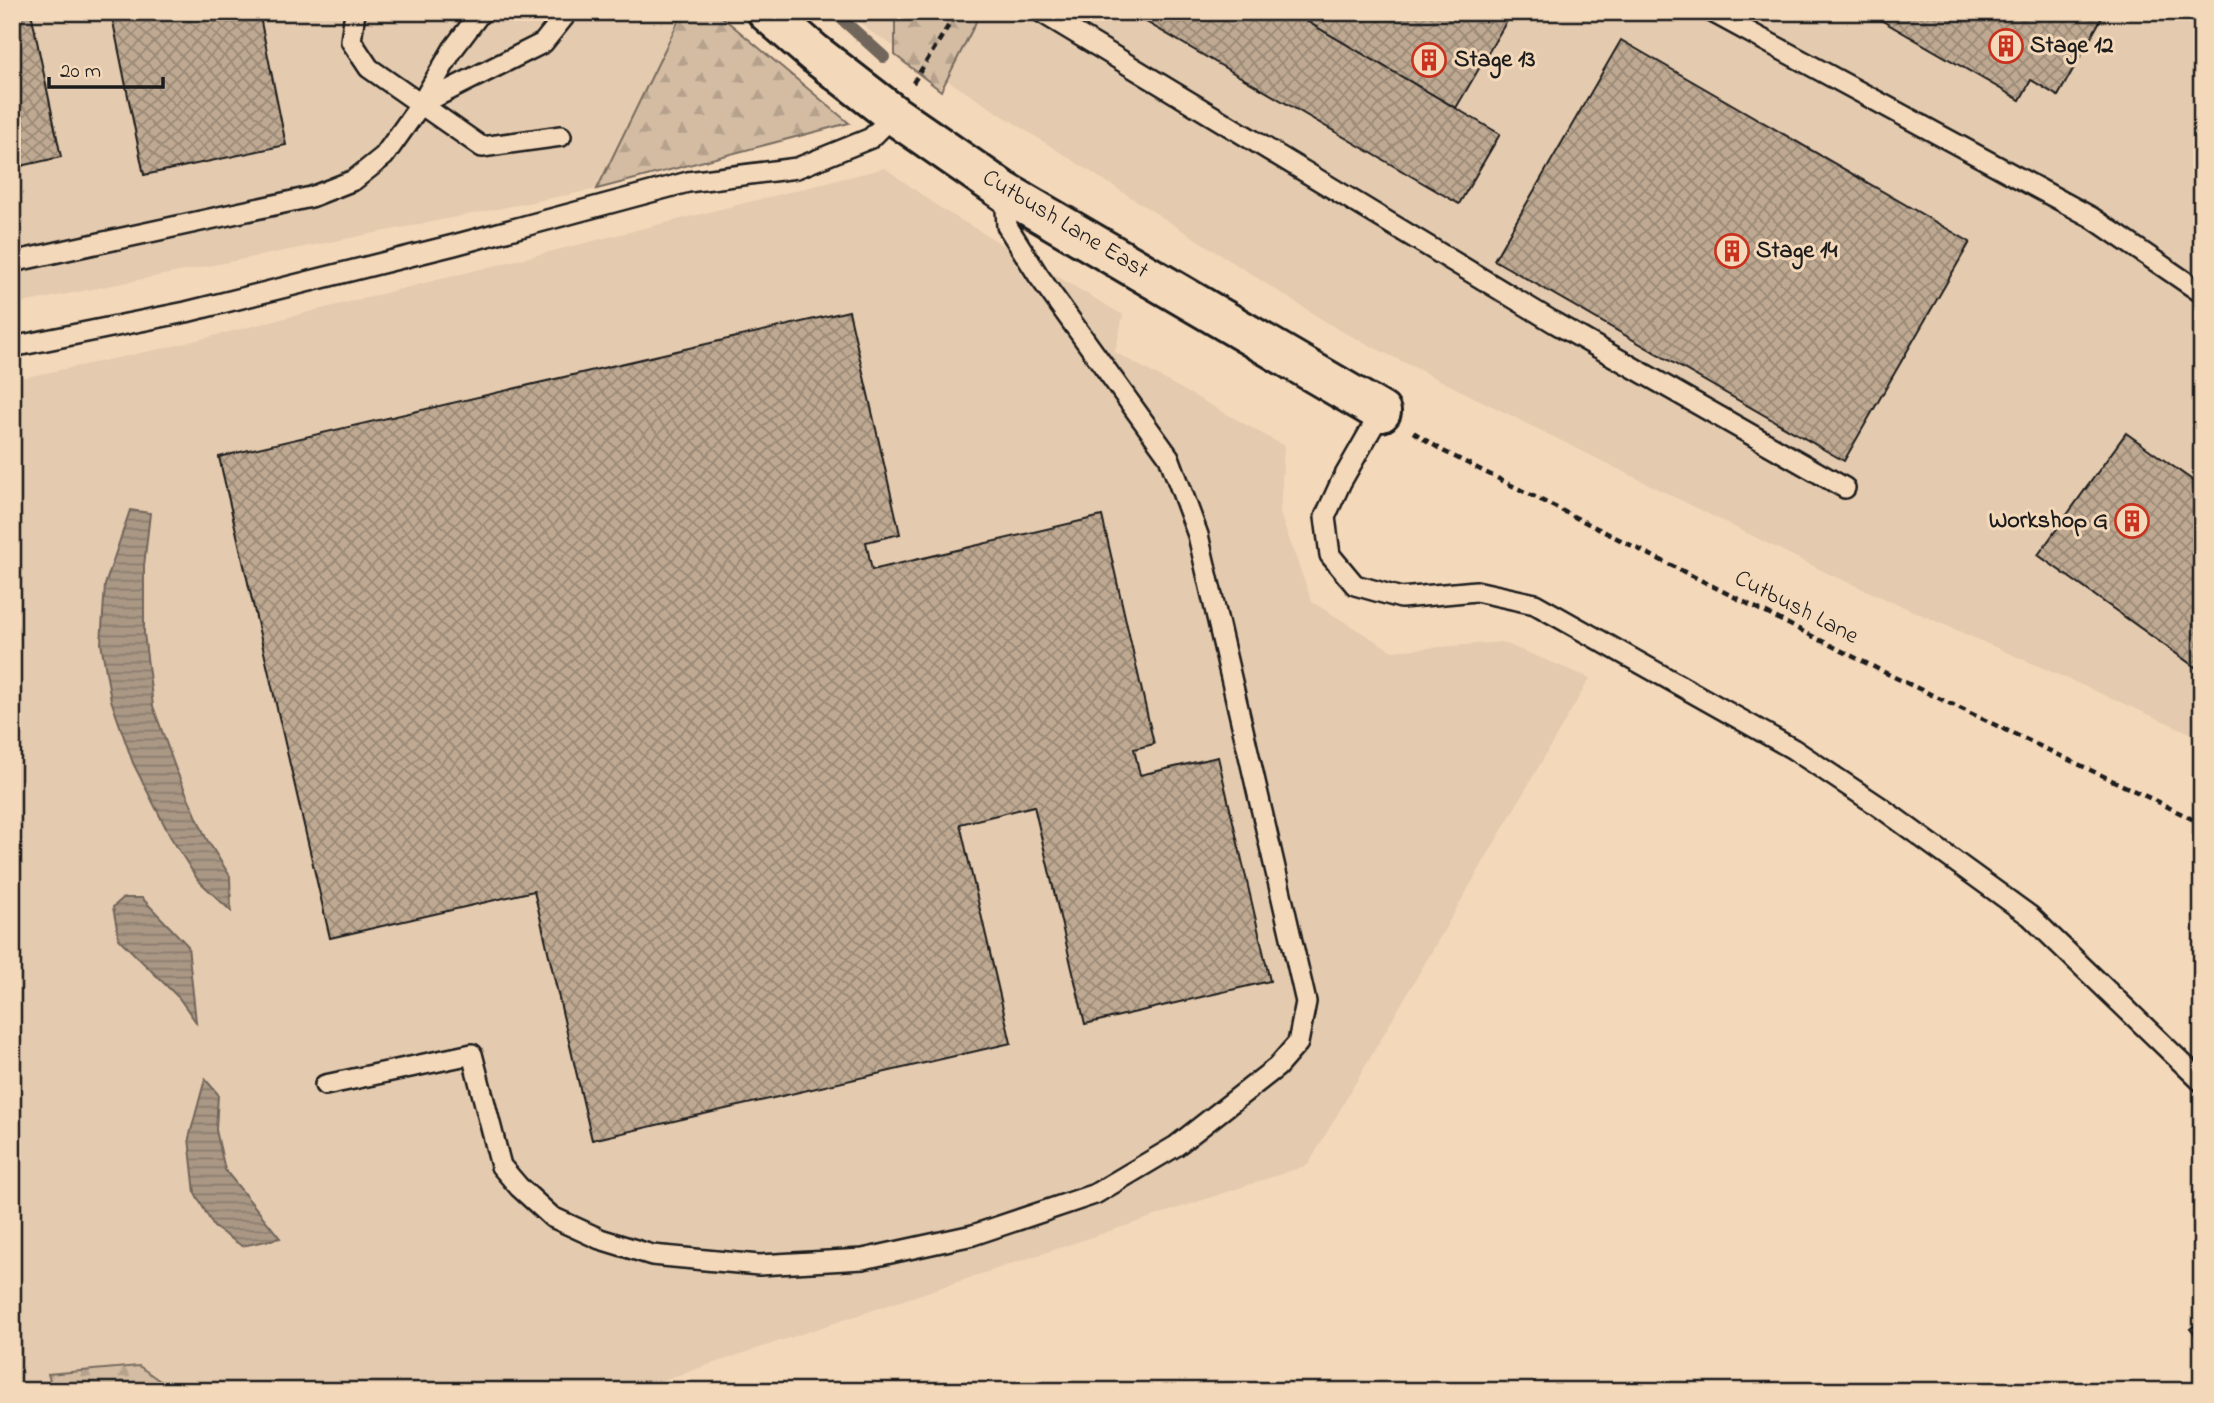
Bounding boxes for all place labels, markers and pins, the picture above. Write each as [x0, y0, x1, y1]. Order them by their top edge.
building icon: Stage 12 [1987, 27, 2025, 65]
place label: Stage 12 [2030, 29, 2114, 65]
building icon: Stage 13 [1410, 41, 1448, 79]
place label: Stage 13 [1454, 43, 1536, 79]
building icon: Stage 14 [1713, 232, 1751, 270]
place label: Stage 14 [1756, 234, 1838, 270]
building icon: Workshop G [2113, 502, 2151, 540]
place label: Workshop G [1989, 504, 2108, 539]

